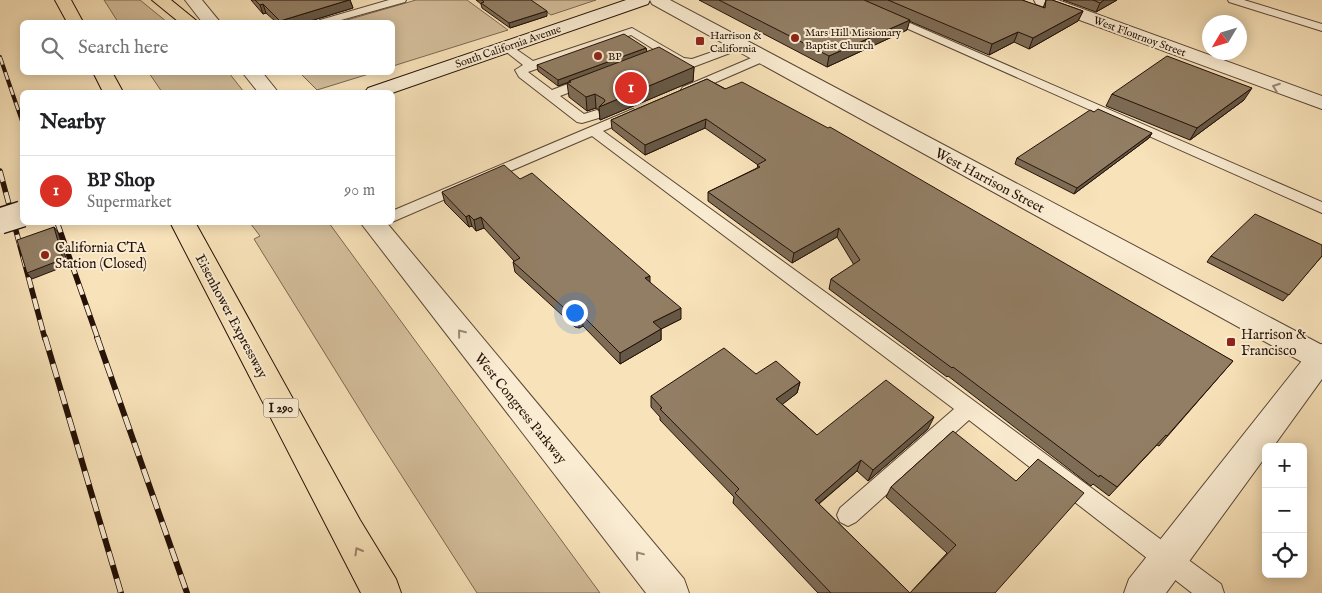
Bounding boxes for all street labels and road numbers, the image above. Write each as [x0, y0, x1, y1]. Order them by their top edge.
street label: West Flournoy Street [1091, 14, 1188, 60]
street label: South California Avenue [453, 22, 563, 72]
street label: West Harrison Street [932, 144, 1048, 217]
street label: Eisenhower Expressway [191, 251, 272, 382]
street label: West Congress Parkway [470, 350, 571, 468]
road number: I 290 [264, 398, 298, 418]

